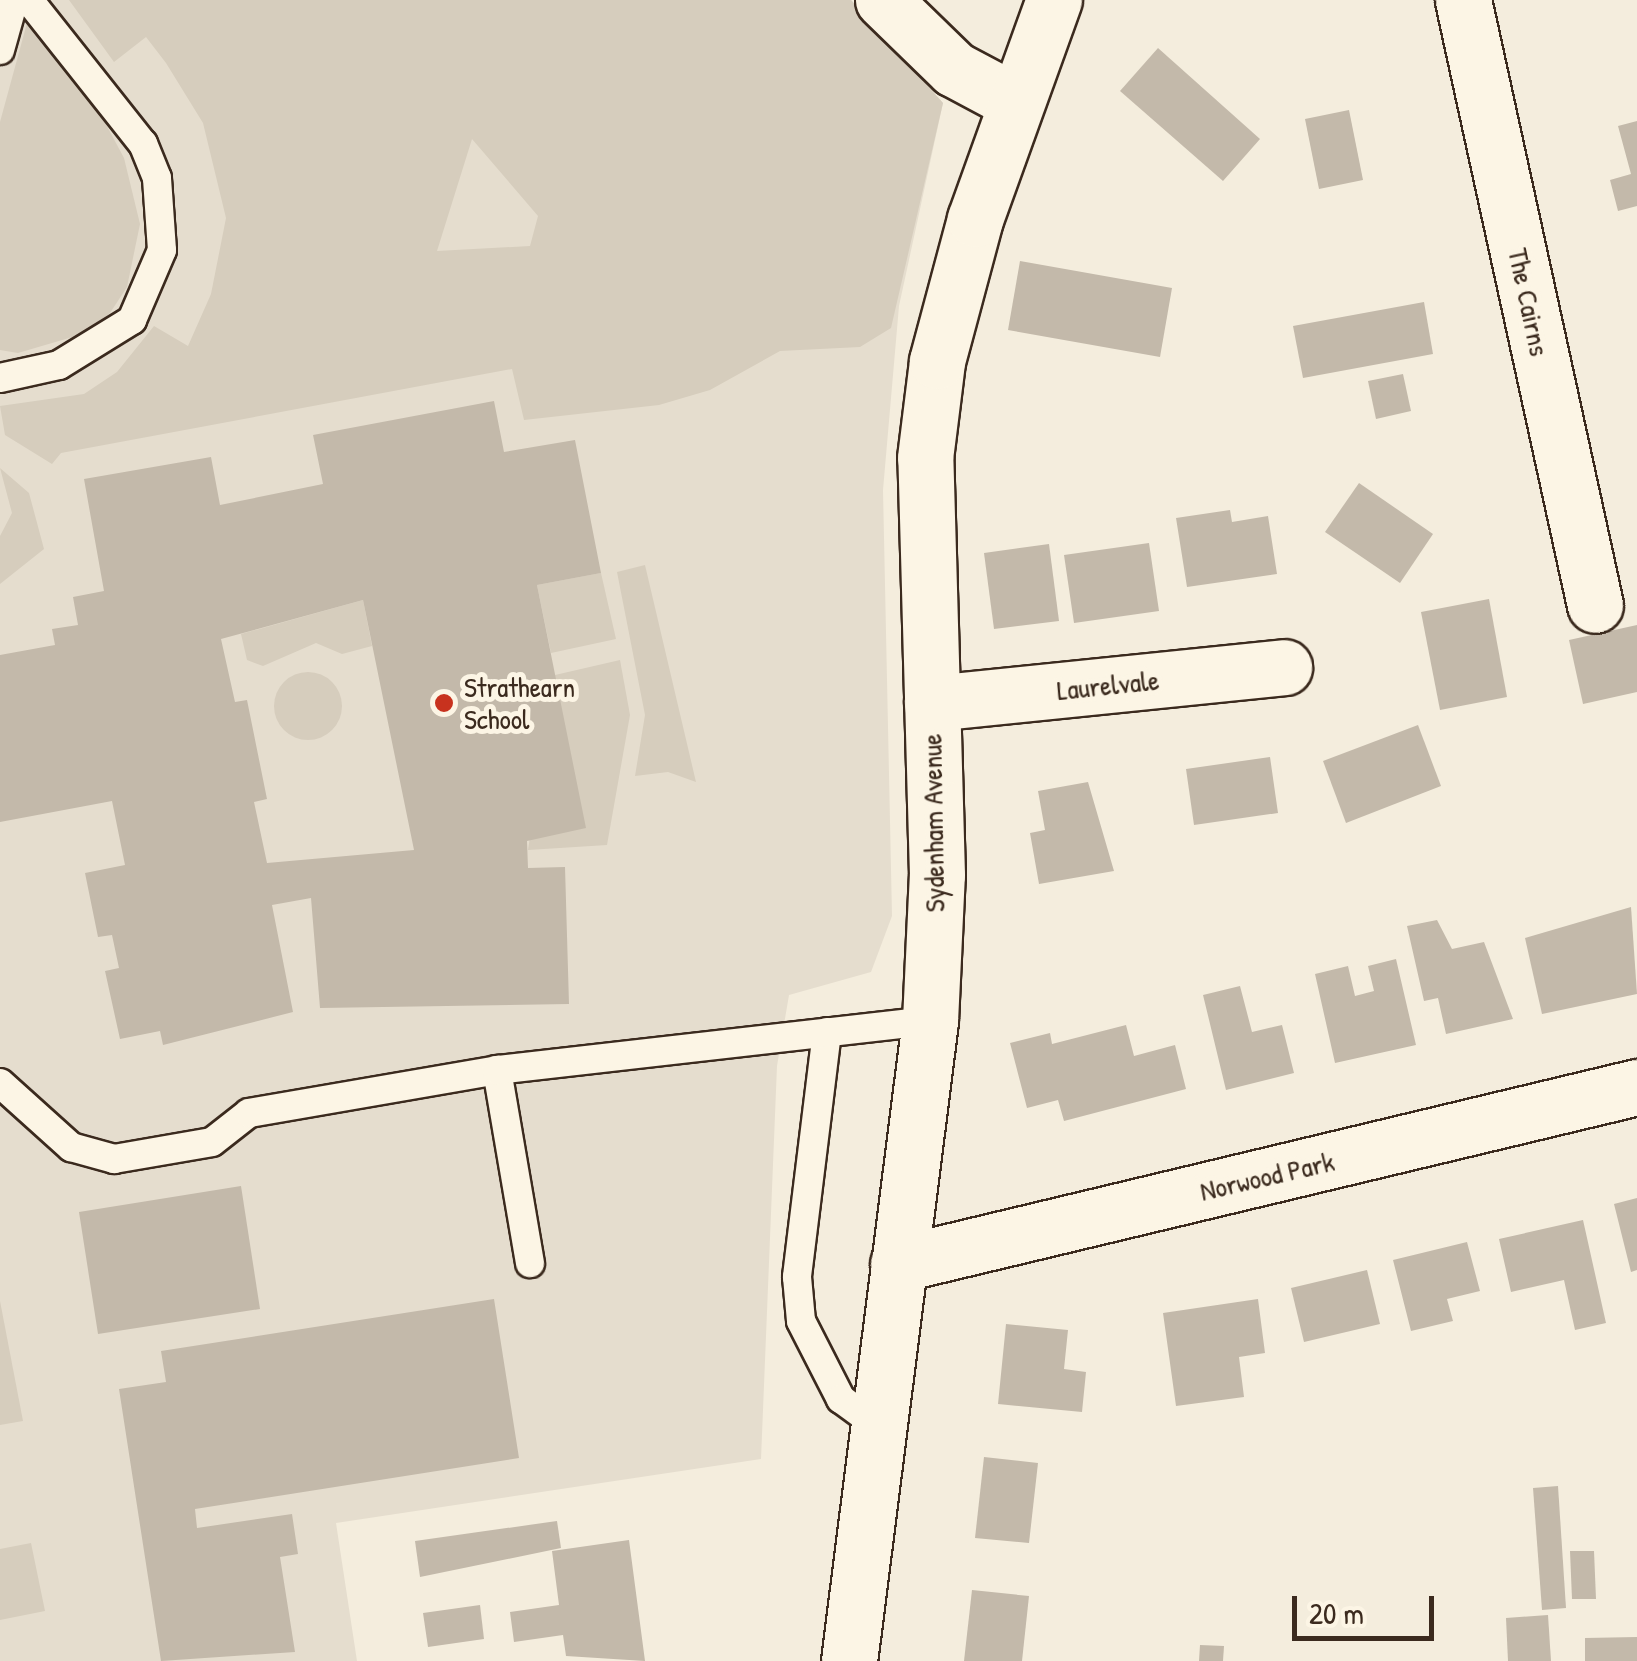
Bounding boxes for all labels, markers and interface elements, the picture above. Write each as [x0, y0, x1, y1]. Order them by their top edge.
street label: The Cairns [1501, 245, 1557, 359]
street label: Laurelvale [1055, 663, 1161, 707]
place label: Strathearn School [464, 670, 575, 736]
marker: Strathearn School [433, 692, 455, 714]
street label: Sydenham Avenue [915, 733, 951, 913]
street label: Norwood Park [1197, 1144, 1337, 1208]
scale bar [1297, 1576, 1440, 1638]
text: 20 m [1309, 1593, 1364, 1633]

